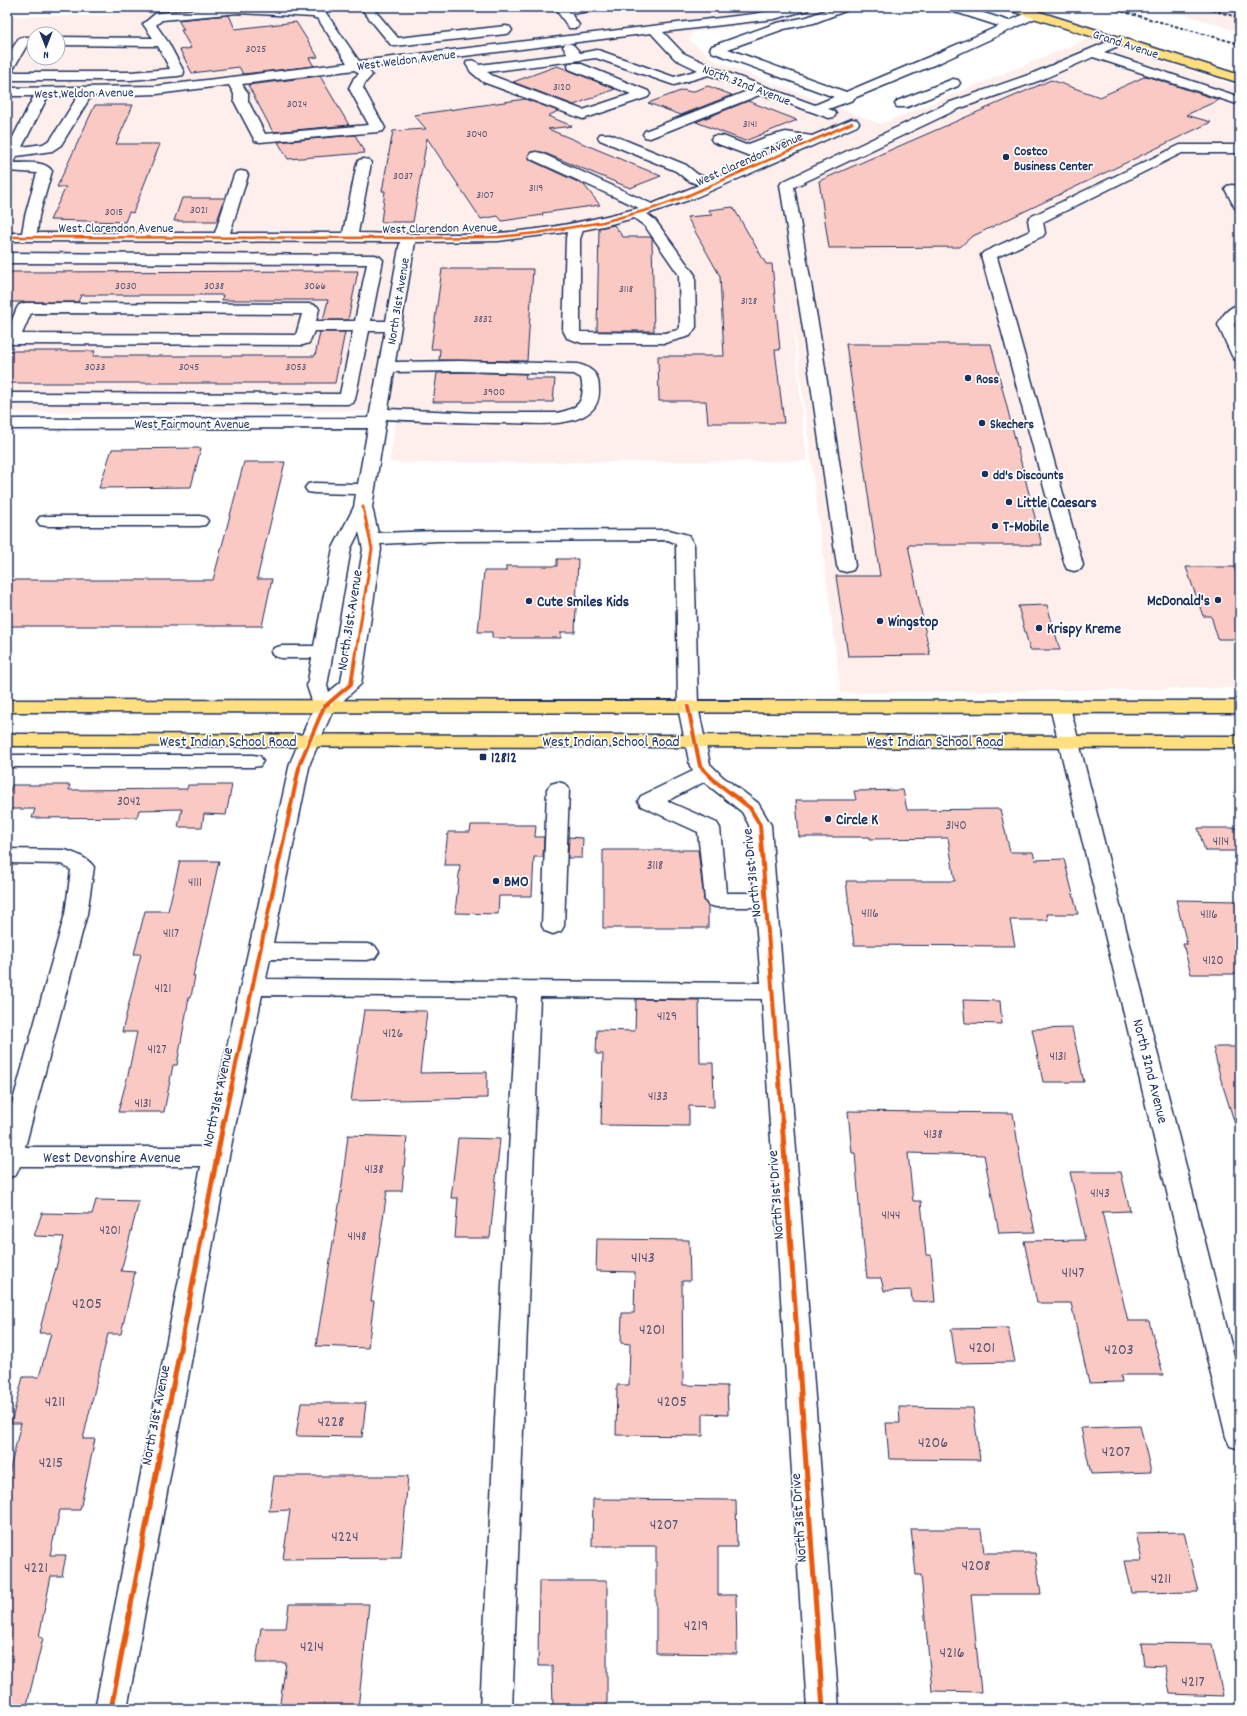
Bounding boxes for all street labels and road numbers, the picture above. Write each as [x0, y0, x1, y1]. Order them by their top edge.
street label: Grand Avenue [1090, 26, 1161, 65]
street label: West Weldon Avenue [356, 46, 457, 77]
street label: North 32nd Avenue [699, 61, 793, 112]
street label: West Weldon Avenue [34, 84, 134, 105]
street label: West Clarendon Avenue [694, 128, 807, 192]
street label: West Clarendon Avenue [382, 219, 498, 240]
street label: West Clarendon Avenue [58, 220, 174, 239]
street label: North 31st Avenue [383, 256, 416, 346]
street label: West Fairmount Avenue [134, 416, 250, 435]
street label: North 31st Avenue [332, 568, 370, 672]
street label: West Indian School Road [159, 732, 297, 754]
street label: West Indian School Road [542, 732, 680, 754]
street label: West Indian School Road [866, 732, 1004, 754]
street label: North 31st Drive [737, 827, 769, 919]
street label: North 32nd Avenue [1125, 1017, 1173, 1127]
street label: North 31st Avenue [198, 1045, 240, 1149]
street label: West Devonshire Avenue [43, 1148, 181, 1170]
street label: North 31st Drive [763, 1149, 791, 1240]
street label: North 31st Avenue [136, 1363, 178, 1467]
street label: North 31st Drive [786, 1472, 814, 1563]

